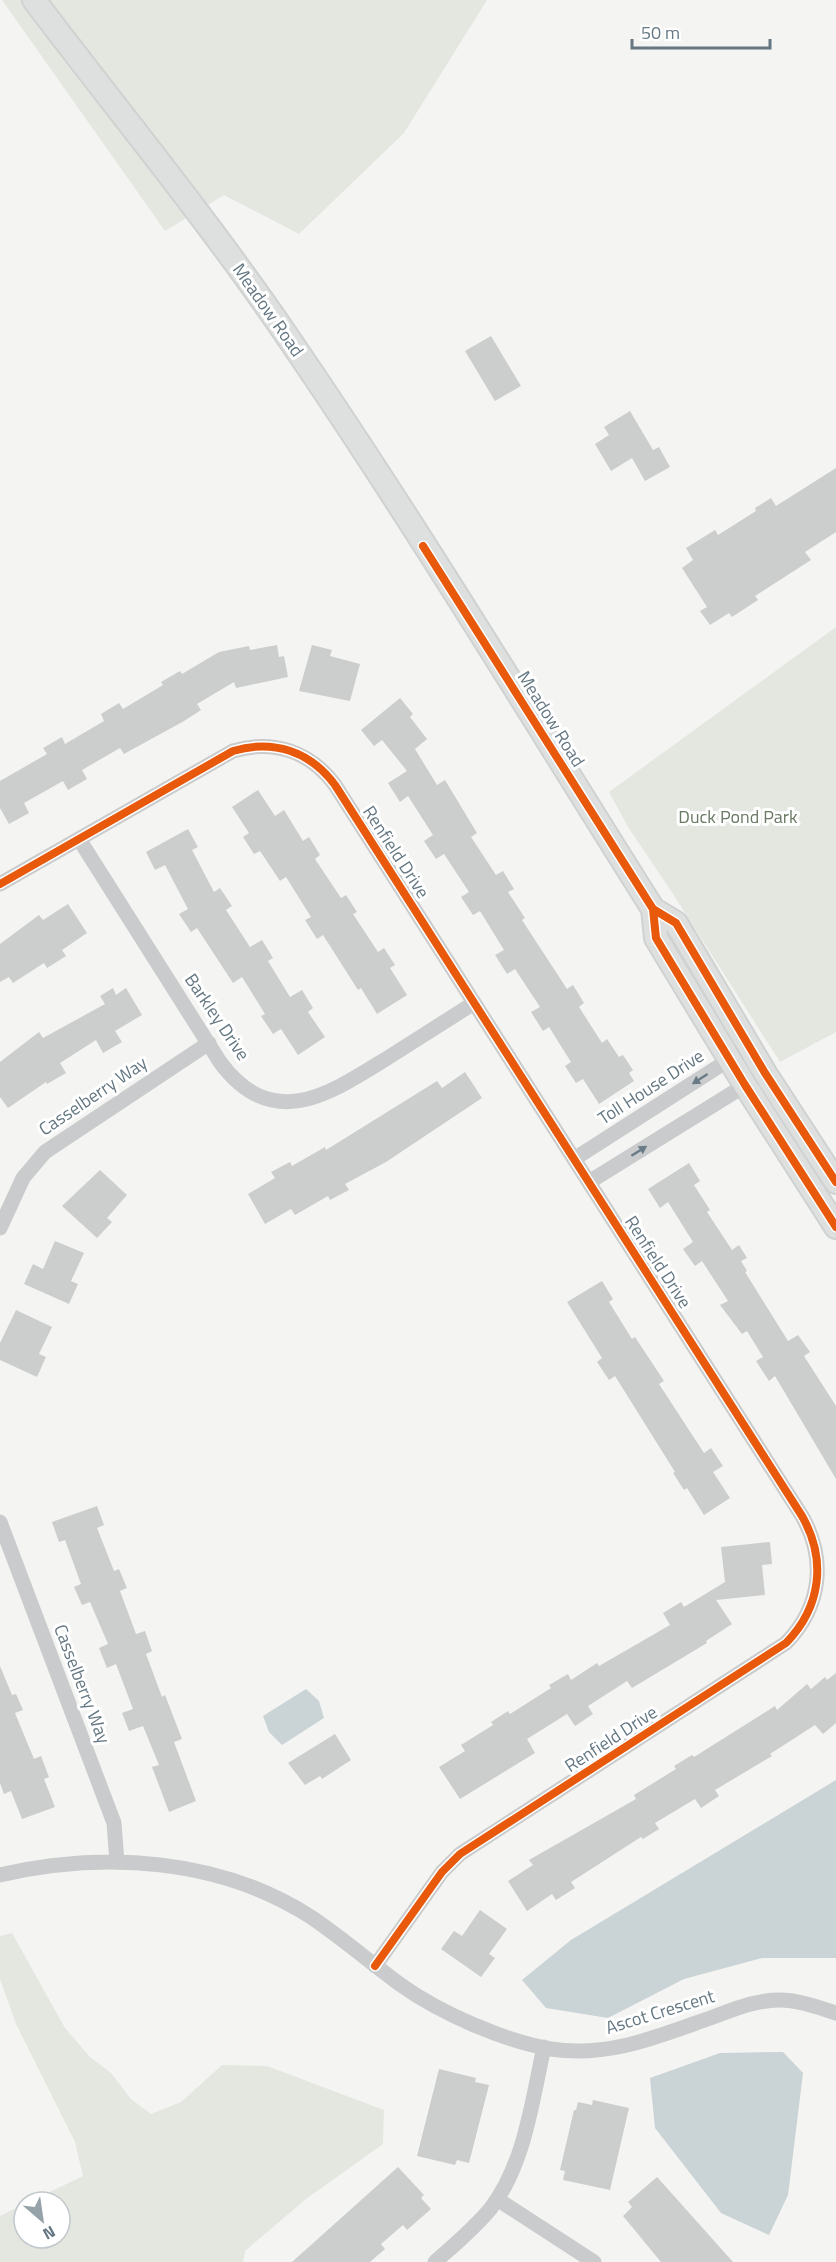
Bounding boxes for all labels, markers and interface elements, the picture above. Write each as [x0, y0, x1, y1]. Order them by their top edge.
scale bar [632, 12, 770, 50]
text: 50 m [641, 19, 680, 46]
street label: Meadow Road [226, 257, 311, 362]
street label: Meadow Road [511, 665, 592, 772]
street label: Renfield Drive [356, 800, 437, 903]
park label: Duck Pond Park [678, 803, 798, 830]
street label: Barkley Drive [178, 968, 257, 1066]
street label: Toll House Drive [592, 1042, 709, 1131]
street label: Casselberry Way [33, 1049, 153, 1142]
one-way arrow [692, 1073, 708, 1084]
one-way arrow [631, 1146, 647, 1157]
street label: Renfield Drive [618, 1210, 699, 1313]
street label: Casselberry Way [47, 1620, 118, 1748]
street label: Renfield Drive [559, 1698, 662, 1779]
street label: Ascot Crescent [602, 1982, 718, 2041]
north arrow [12, 2190, 72, 2250]
text: N [39, 2220, 60, 2246]

